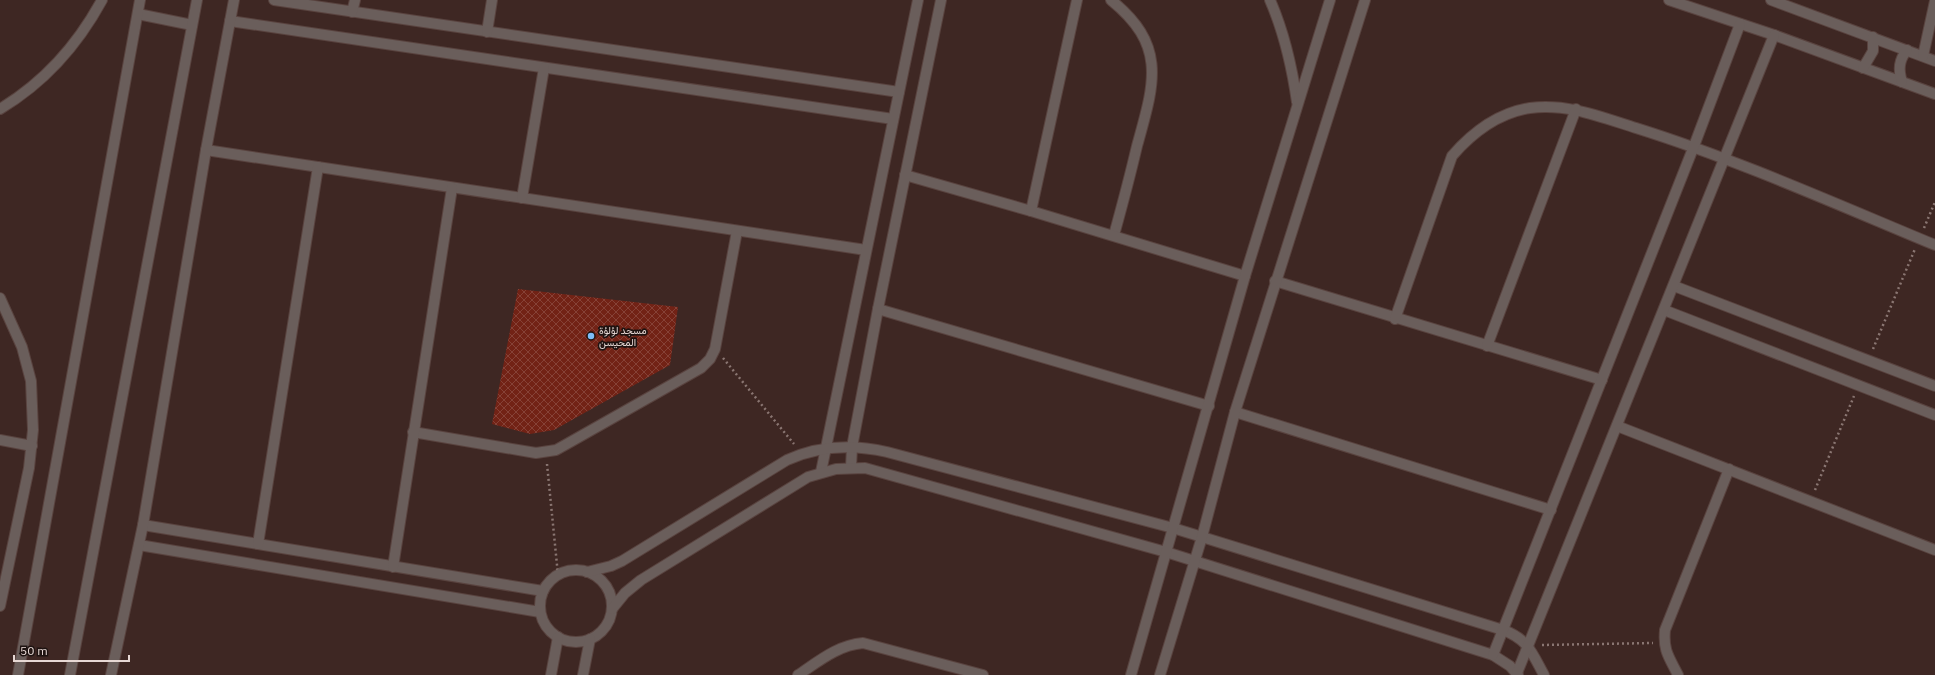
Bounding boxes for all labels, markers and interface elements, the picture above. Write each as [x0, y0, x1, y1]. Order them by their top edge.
place label: مسجد لؤلؤة المحيسن [599, 324, 647, 349]
marker: مسجد لؤلؤة المحيسن [586, 331, 596, 341]
scale bar [14, 637, 129, 663]
text: 50 m [20, 643, 48, 658]

